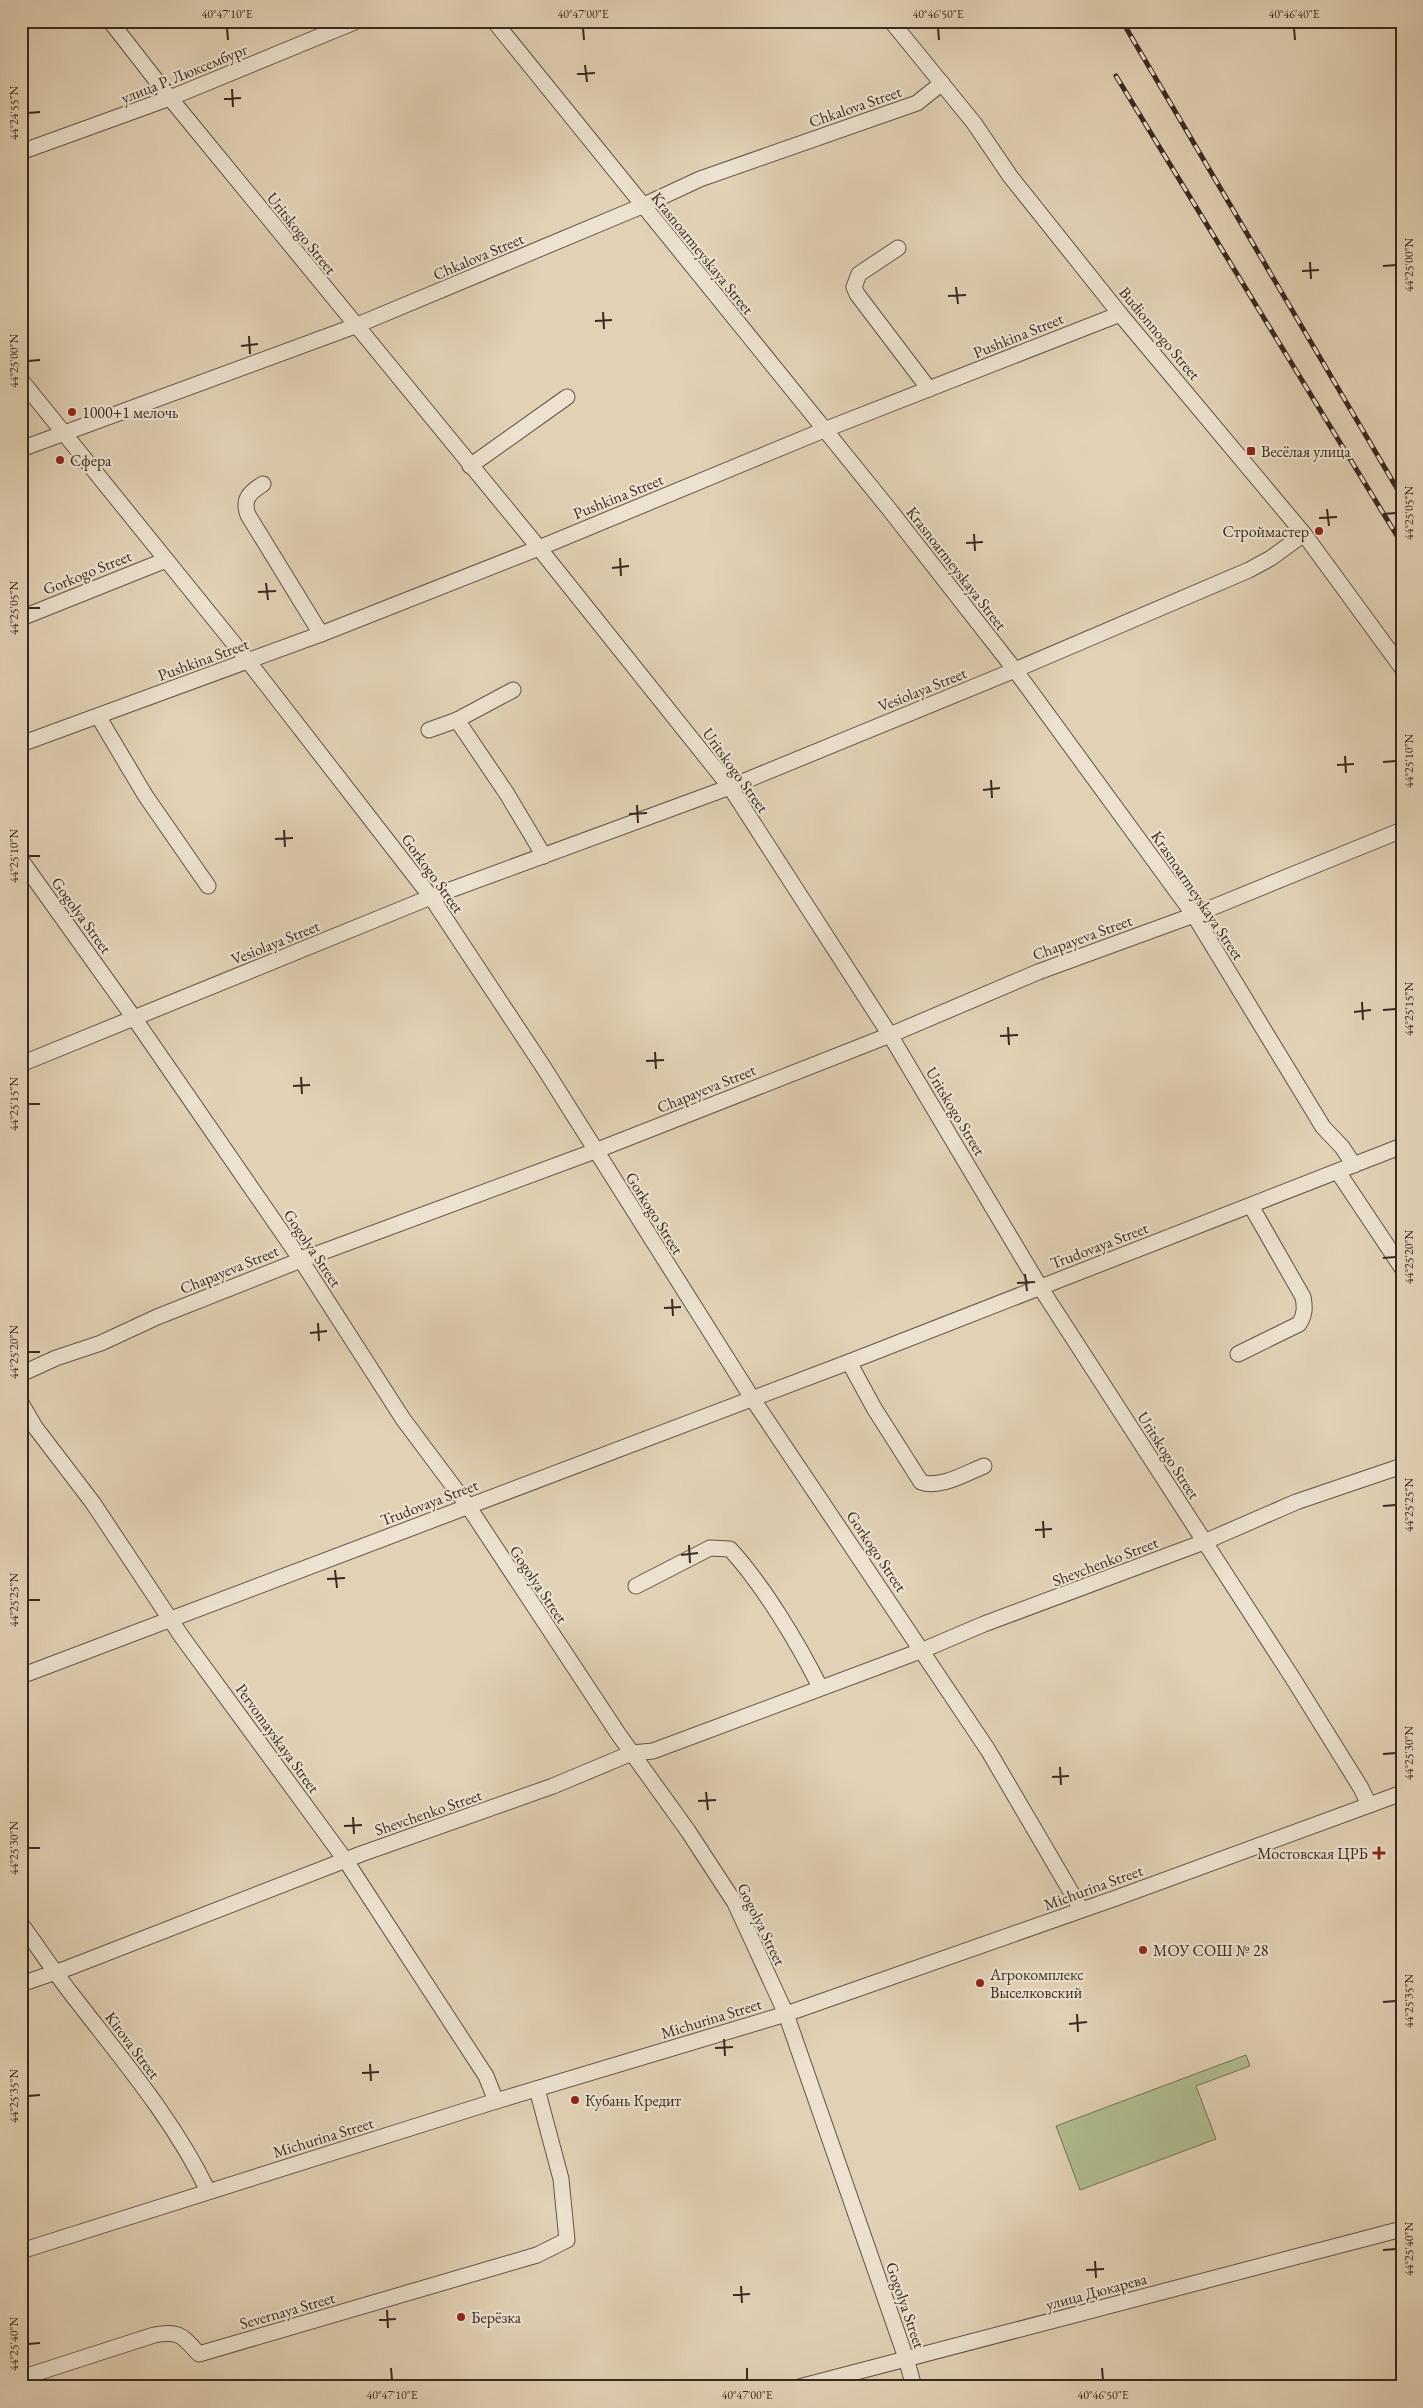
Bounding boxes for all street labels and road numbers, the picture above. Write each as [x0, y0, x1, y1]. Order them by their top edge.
street label: улица Р. Люксембург [118, 38, 251, 108]
street label: Chkalova Street [806, 81, 904, 132]
street label: Uritskogo Street [262, 188, 341, 279]
street label: Krasnoarmeyskaya Street [647, 188, 758, 319]
street label: Chkalova Street [430, 228, 527, 285]
street label: Budionnogo Street [1114, 282, 1205, 384]
street label: Pushkina Street [970, 308, 1066, 363]
street label: Pushkina Street [570, 469, 666, 524]
street label: Krasnoarmeyskaya Street [902, 502, 1012, 635]
street label: Gorkogo Street [40, 545, 135, 600]
street label: Pushkina Street [155, 633, 252, 686]
street label: Vesiolaya Street [875, 662, 970, 717]
street label: Uritskogo Street [698, 724, 773, 817]
street label: Krasnoarmeyskaya Street [1146, 827, 1249, 964]
street label: Gorkogo Street [397, 829, 469, 917]
street label: Gogolya Street [47, 873, 116, 958]
street label: Chapayeva Street [1029, 910, 1135, 965]
street label: Vesiolaya Street [228, 915, 323, 970]
street label: Chapayeva Street [654, 1059, 759, 1118]
street label: Uritskogo Street [921, 1063, 990, 1159]
street label: Gorkogo Street [621, 1168, 688, 1259]
street label: Gogolya Street [279, 1205, 346, 1291]
street label: Trudovaya Street [1047, 1217, 1151, 1274]
street label: Chapayeva Street [177, 1240, 282, 1299]
street label: Uritskogo Street [1133, 1408, 1205, 1503]
street label: Trudovaya Street [377, 1474, 481, 1531]
street label: Gorkogo Street [842, 1507, 911, 1596]
street label: Shevchenko Street [1049, 1532, 1161, 1591]
street label: Gogolya Street [505, 1541, 572, 1627]
street label: Pervomayskaya Street [231, 1679, 324, 1797]
street label: Shevchenko Street [372, 1784, 484, 1841]
street label: Michurina Street [1041, 1860, 1146, 1915]
street label: Gogolya Street [732, 1879, 791, 1969]
street label: Michurina Street [658, 1993, 764, 2044]
street label: Kirova Street [100, 2007, 165, 2083]
street label: Michurina Street [270, 2112, 376, 2163]
street label: Gogolya Street [881, 2259, 930, 2351]
street label: улица Дюкарева [1043, 2268, 1150, 2315]
street label: Severnaya Street [237, 2287, 337, 2334]

